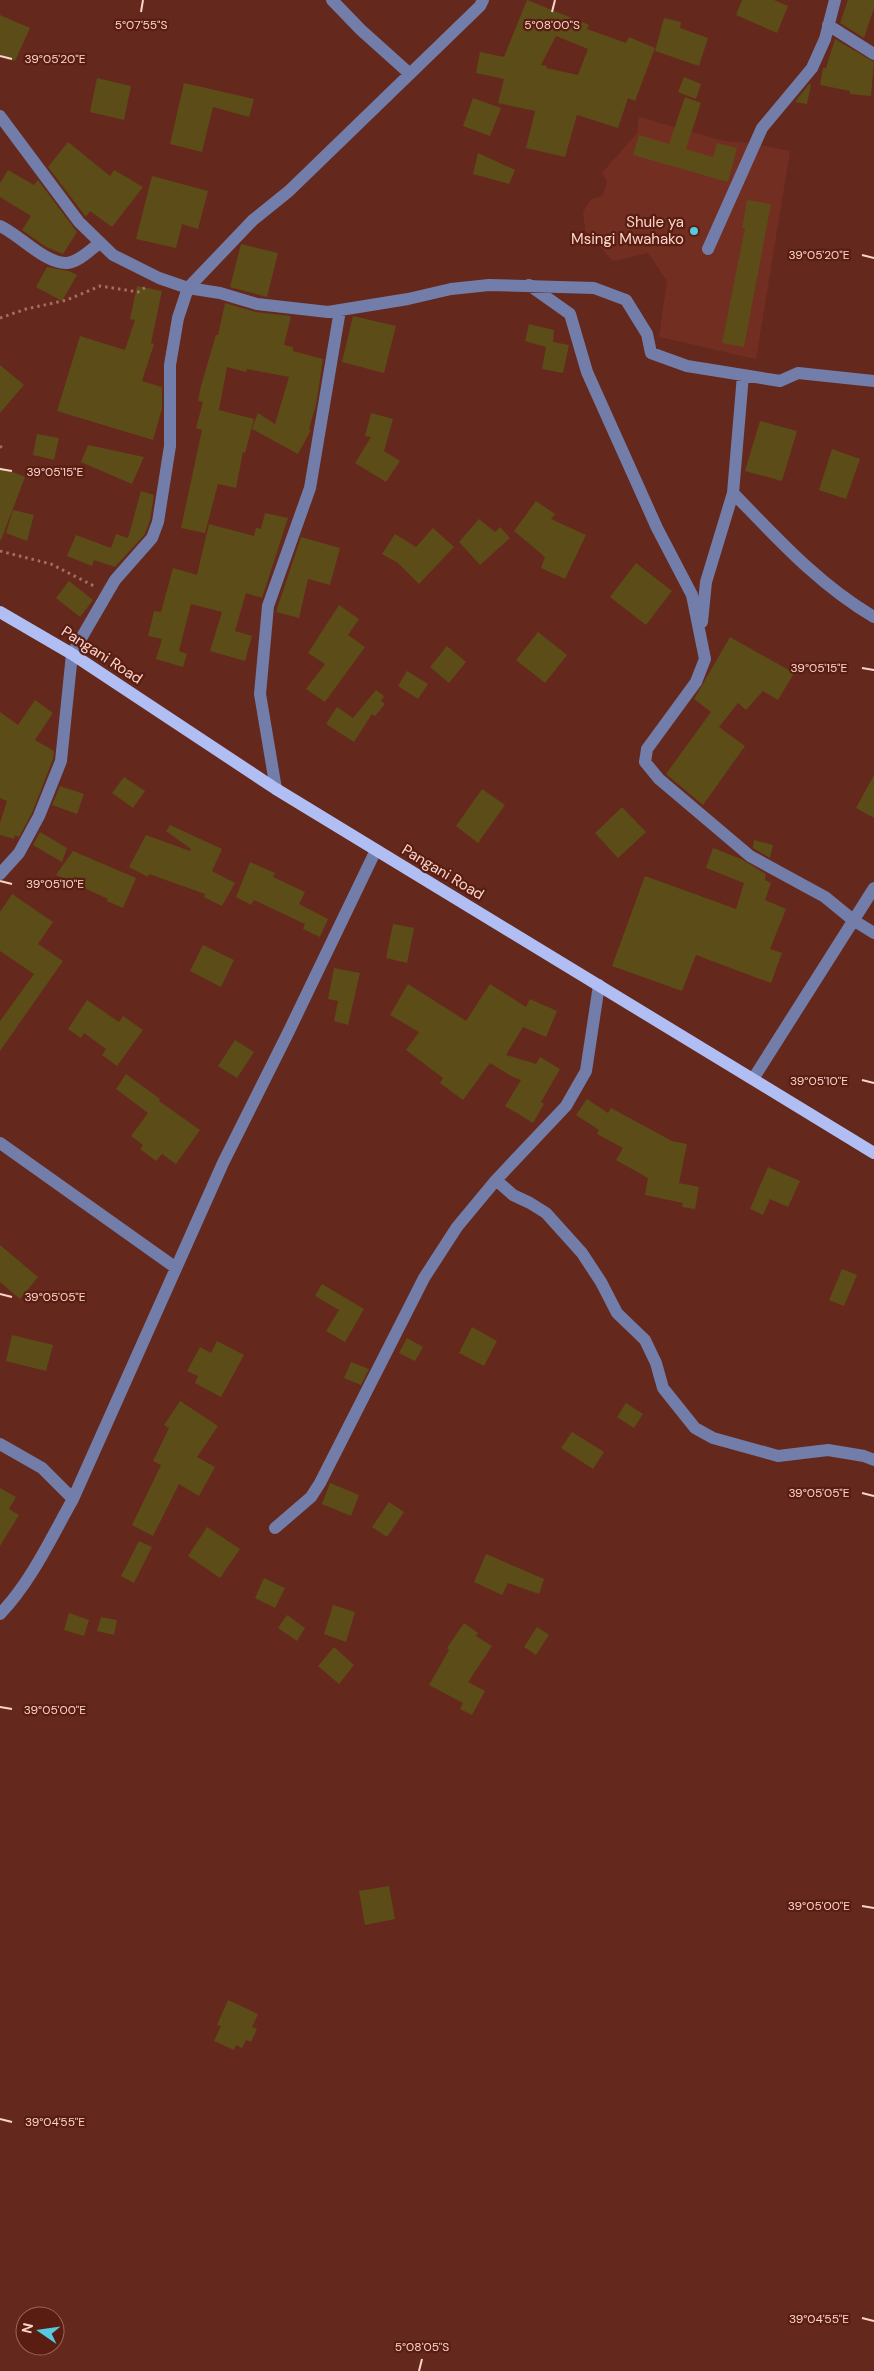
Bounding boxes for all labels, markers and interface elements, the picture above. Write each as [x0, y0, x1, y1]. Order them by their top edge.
text: 5°07'55"S [115, 17, 167, 33]
text: 5°08'00"S [524, 17, 580, 33]
text: 39°05'20"E [25, 51, 86, 67]
place label: Shule ya Msingi Mwahako [571, 212, 684, 249]
marker: Shule ya Msingi Mwahako [688, 225, 700, 237]
text: 39°05'20"E [789, 247, 850, 263]
text: 39°05'15"E [27, 464, 84, 480]
street label: Pangani Road [58, 621, 146, 689]
text: 39°05'15"E [791, 660, 848, 676]
street label: Pangani Road [398, 840, 488, 904]
text: 39°05'10"E [26, 876, 84, 892]
text: 39°05'10"E [790, 1073, 848, 1089]
text: 39°05'05"E [24, 1289, 86, 1305]
text: 39°05'05"E [788, 1485, 850, 1501]
text: 39°05'00"E [24, 1702, 86, 1718]
text: 39°05'00"E [788, 1898, 850, 1914]
text: 39°04'55"E [25, 2114, 85, 2130]
north arrow [15, 2306, 65, 2356]
text: 39°04'55"E [789, 2311, 849, 2327]
text: N [17, 2321, 37, 2335]
text: 5°08'05"S [395, 2339, 449, 2355]

